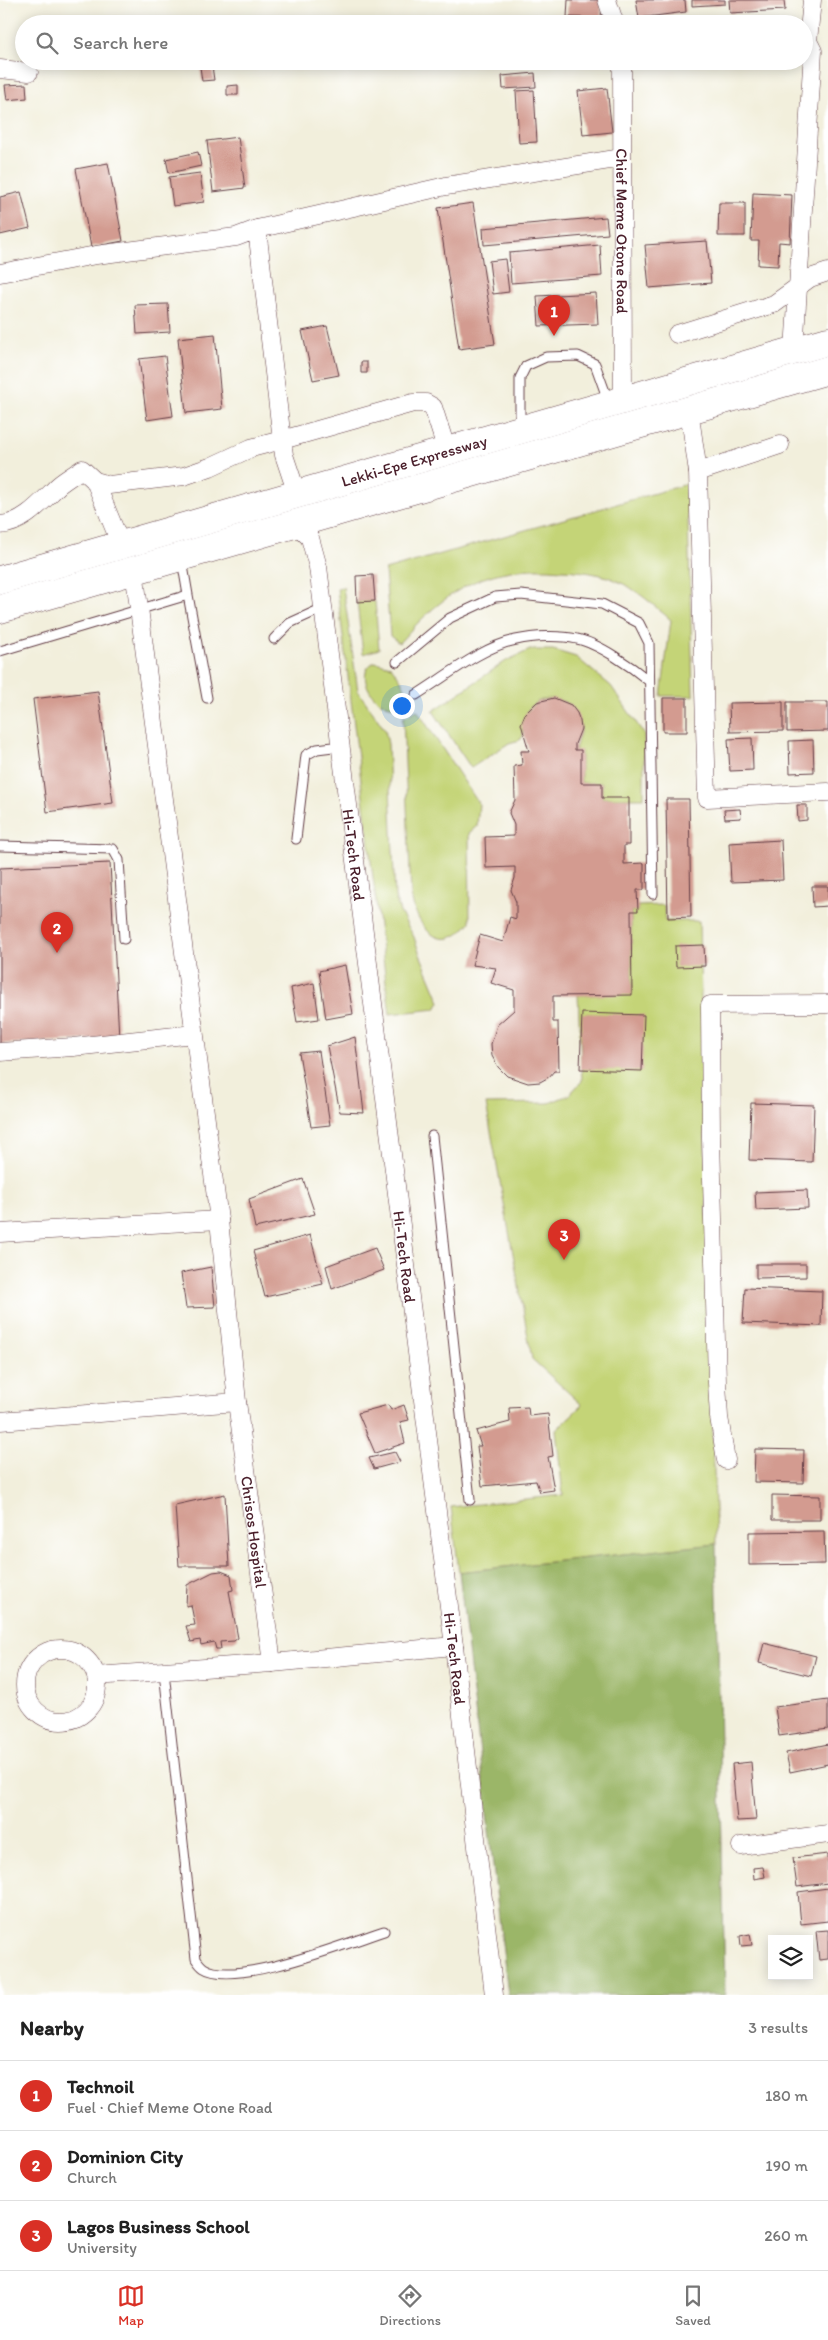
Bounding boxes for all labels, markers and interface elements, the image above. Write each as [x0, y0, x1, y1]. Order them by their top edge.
search box [15, 15, 813, 70]
icon: search [33, 29, 61, 57]
text: Search here [73, 31, 168, 54]
street label: Chief Meme Otone Road [612, 148, 632, 314]
pin: 1 [538, 295, 570, 336]
street label: Lekki-Epe Expressway [339, 431, 490, 491]
your location [389, 693, 415, 719]
street label: Hi-Tech Road [339, 808, 369, 902]
pin: 2 [41, 912, 73, 953]
street label: Hi-Tech Road [389, 1210, 420, 1304]
pin: 3 [548, 1219, 580, 1260]
street label: Chrisos Hospital [237, 1475, 271, 1589]
street label: Hi-Tech Road [440, 1611, 470, 1706]
map controls [768, 1935, 813, 1980]
button: layers [768, 1935, 813, 1980]
text: Nearby [20, 2015, 84, 2040]
text: 3 results [748, 2018, 808, 2037]
text: Technoil [67, 2075, 134, 2098]
text: 1 [32, 2086, 40, 2105]
text: 180 m [765, 2086, 808, 2105]
text: Fuel · Chief Meme Otone Road [67, 2098, 273, 2117]
text: Dominion City [67, 2145, 183, 2168]
text: 2 [32, 2156, 40, 2175]
text: 190 m [765, 2156, 808, 2175]
text: Church [67, 2168, 117, 2187]
text: Lagos Business School [67, 2215, 250, 2238]
text: 3 [32, 2226, 40, 2245]
text: 260 m [764, 2226, 808, 2245]
text: University [67, 2238, 137, 2257]
tab: Map [117, 2282, 145, 2329]
tab: Directions [379, 2282, 441, 2329]
tab: Saved [675, 2282, 711, 2329]

